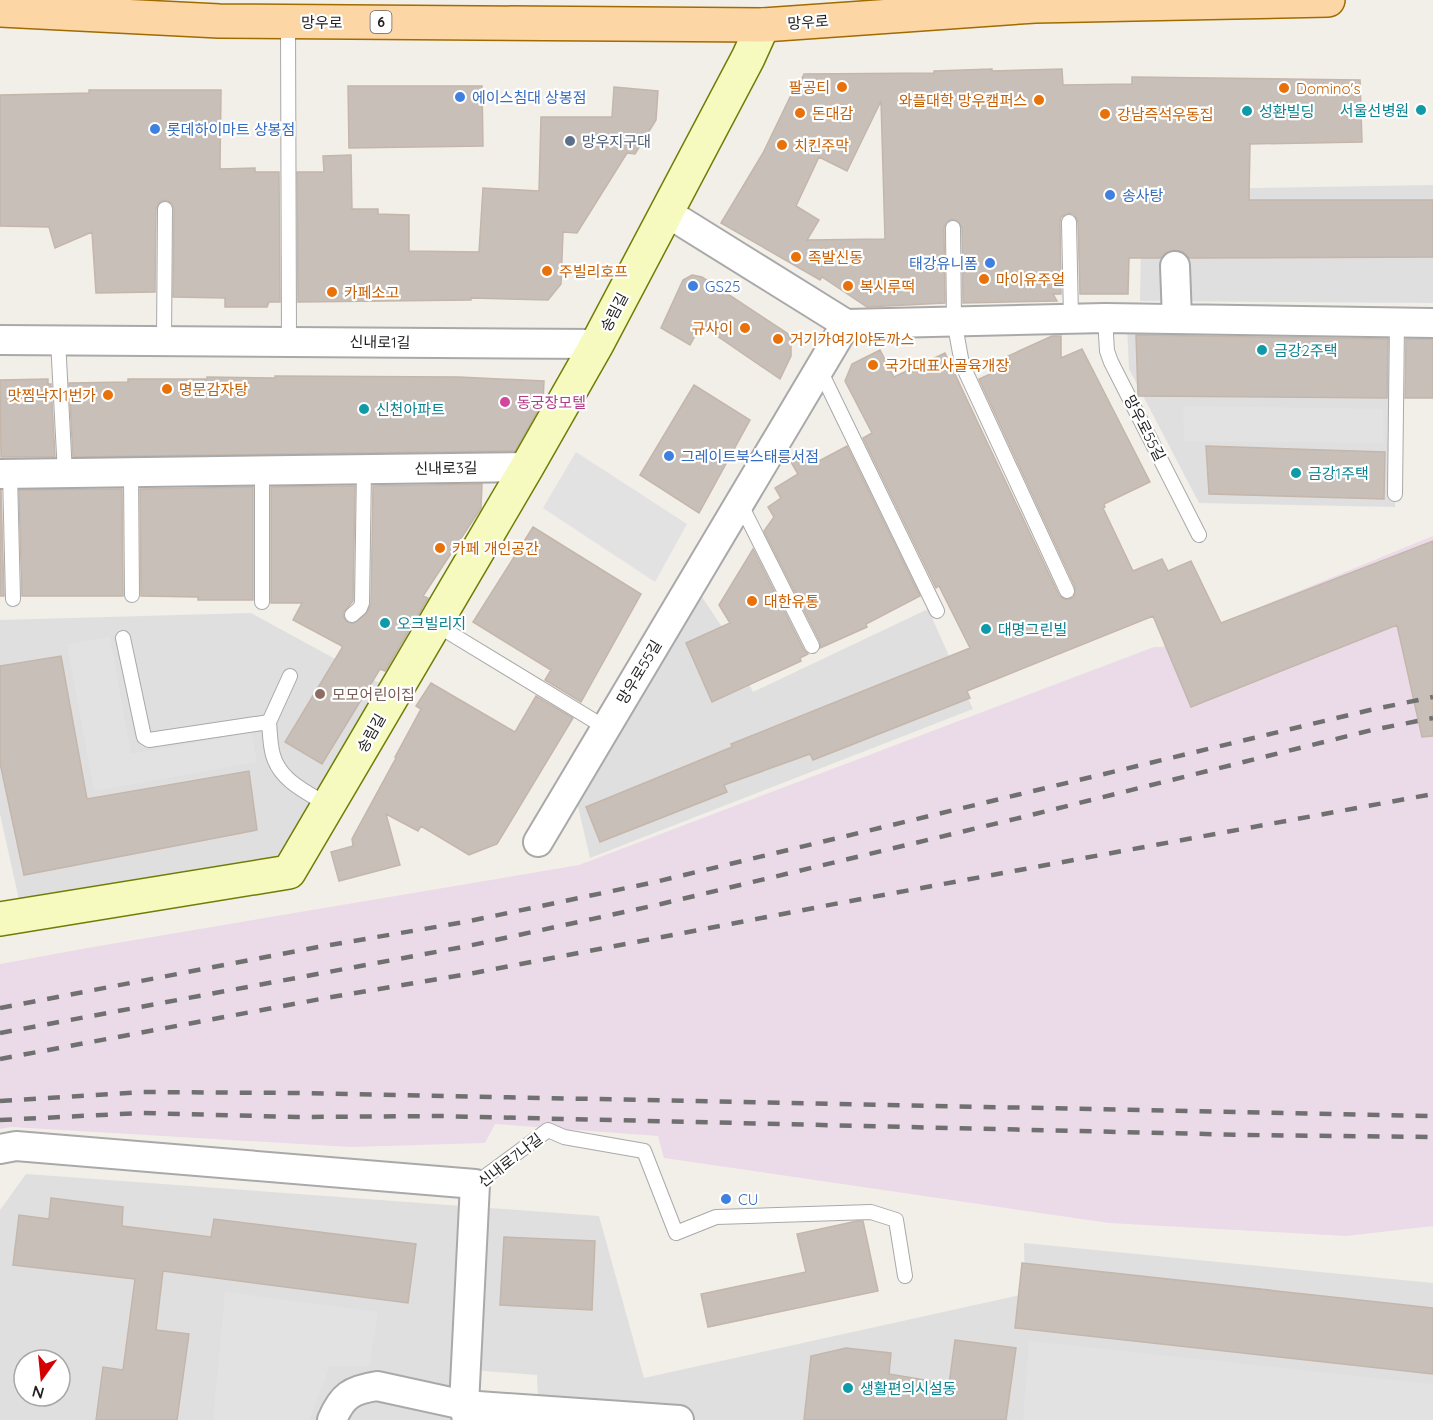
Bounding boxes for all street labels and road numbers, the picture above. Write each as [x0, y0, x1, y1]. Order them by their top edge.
road number: 6 [370, 11, 392, 33]
street label: 망우로 [787, 11, 829, 33]
street label: 망우로 [301, 13, 343, 32]
street label: 송림길 [596, 289, 632, 335]
street label: 신내로1길 [349, 332, 411, 352]
street label: 망우로55길 [1120, 392, 1170, 464]
street label: 신내로3길 [414, 458, 478, 478]
street label: 망우로55길 [612, 636, 666, 708]
street label: 송림길 [352, 710, 390, 756]
street label: 신내로7나길 [474, 1129, 546, 1191]

